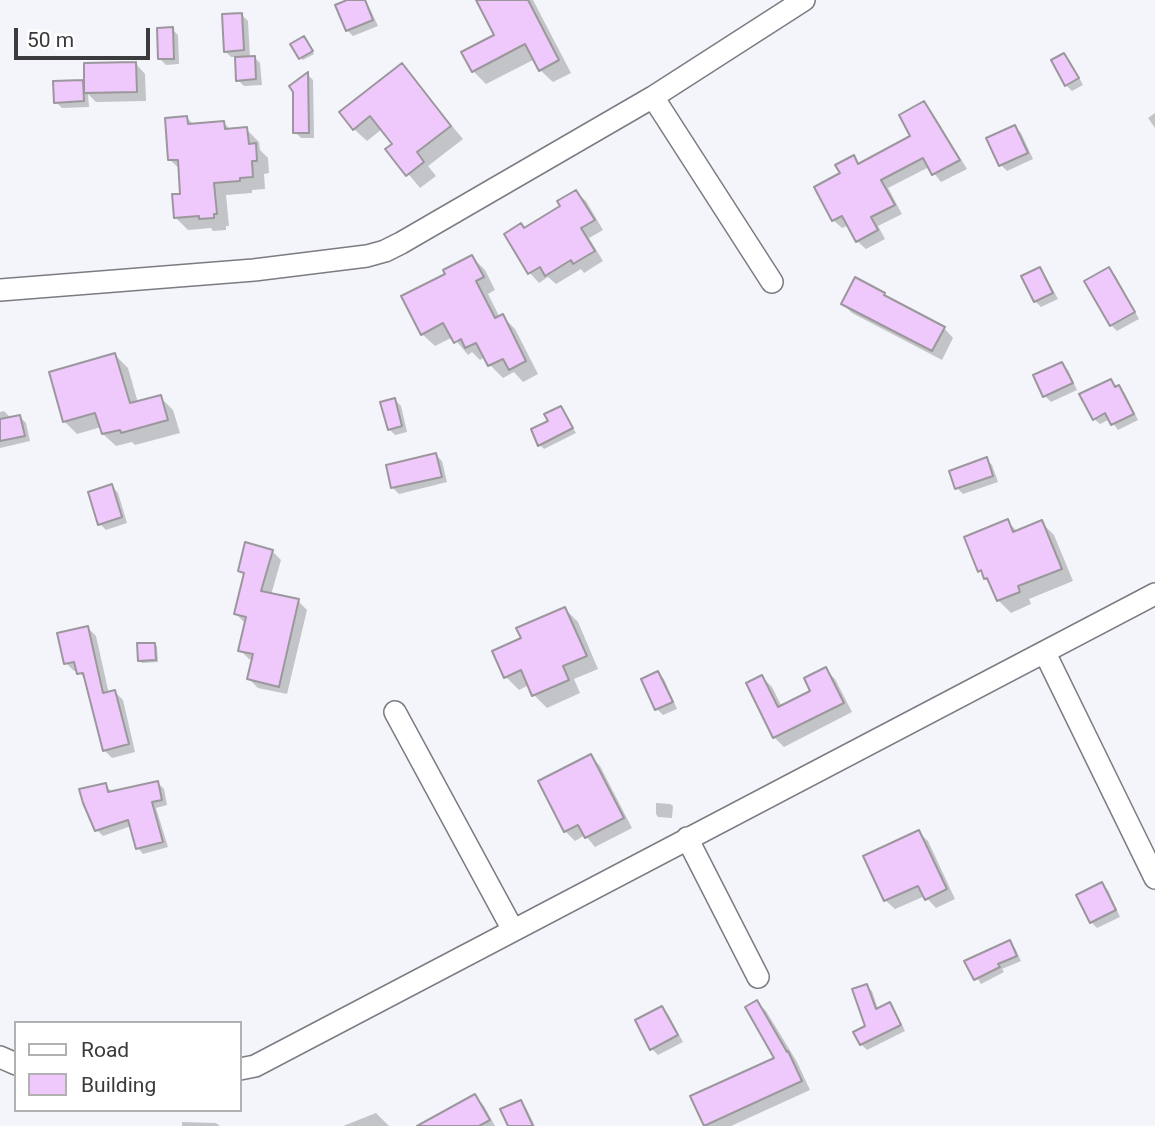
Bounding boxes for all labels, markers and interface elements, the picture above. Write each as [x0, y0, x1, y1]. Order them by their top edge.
scale bar [18, 14, 154, 58]
text: 50 m [27, 28, 74, 52]
legend [14, 1021, 242, 1112]
text: Road [81, 1038, 129, 1062]
text: Building [81, 1073, 156, 1097]

